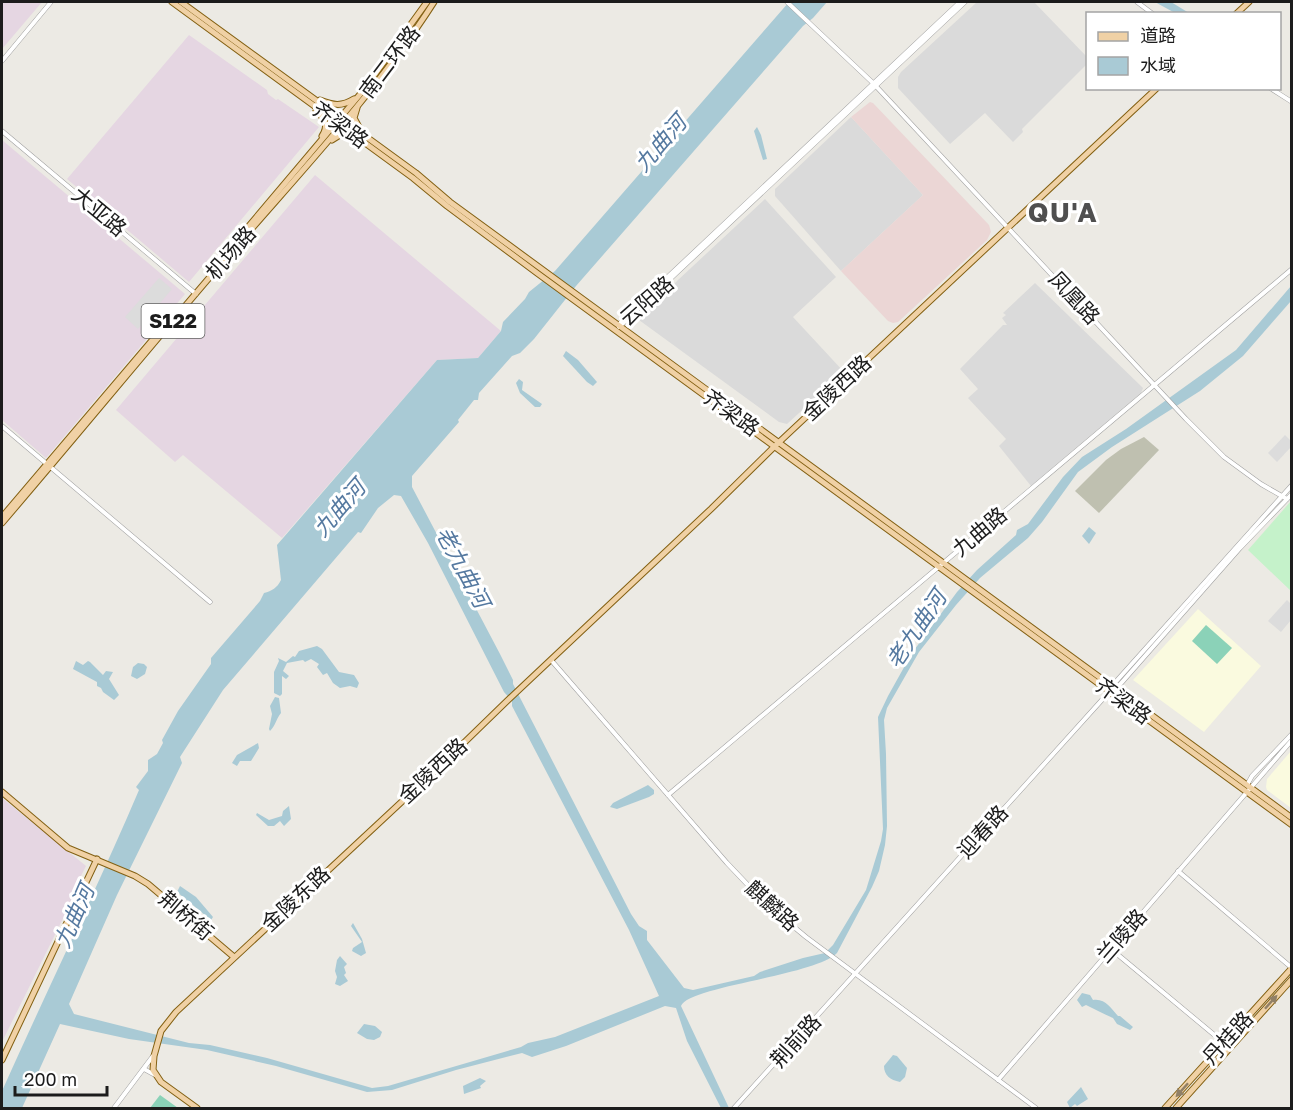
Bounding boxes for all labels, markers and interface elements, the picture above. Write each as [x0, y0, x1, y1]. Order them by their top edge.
legend [1086, 12, 1281, 90]
street label: 南二环路 [354, 20, 425, 103]
text: 道路 [1140, 24, 1176, 46]
text: 水域 [1140, 54, 1176, 76]
street label: 齐梁路 [307, 95, 374, 153]
water label: 九曲河 [628, 106, 694, 176]
street label: 大亚路 [67, 181, 132, 241]
district label: QU'A [1028, 196, 1098, 228]
street label: 机场路 [200, 220, 261, 285]
street label: 凤凰路 [1044, 265, 1106, 329]
street label: 云阳路 [614, 270, 679, 331]
road number: S122 [142, 304, 204, 338]
street label: 金陵西路 [797, 349, 876, 425]
street label: 齐梁路 [698, 383, 765, 441]
water label: 九曲河 [307, 471, 373, 541]
street label: 九曲路 [947, 501, 1012, 561]
water label: 老九曲河 [431, 522, 498, 615]
water label: 老九曲河 [880, 581, 954, 673]
street label: 齐梁路 [1090, 671, 1157, 729]
street label: 金陵西路 [393, 732, 472, 808]
street label: 迎春路 [952, 799, 1013, 863]
street label: 金陵东路 [256, 860, 335, 936]
street label: 麒麟路 [741, 875, 805, 936]
water label: 九曲河 [48, 877, 101, 951]
street label: 荆桥街 [154, 885, 219, 945]
street label: 兰陵路 [1091, 903, 1152, 968]
one-way arrow [1264, 995, 1278, 1010]
street label: 丹桂路 [1197, 1005, 1258, 1069]
street label: 荆前路 [765, 1008, 826, 1072]
scale bar [15, 1059, 106, 1097]
text: 200 m [24, 1068, 77, 1090]
one-way arrow [1176, 1082, 1189, 1097]

